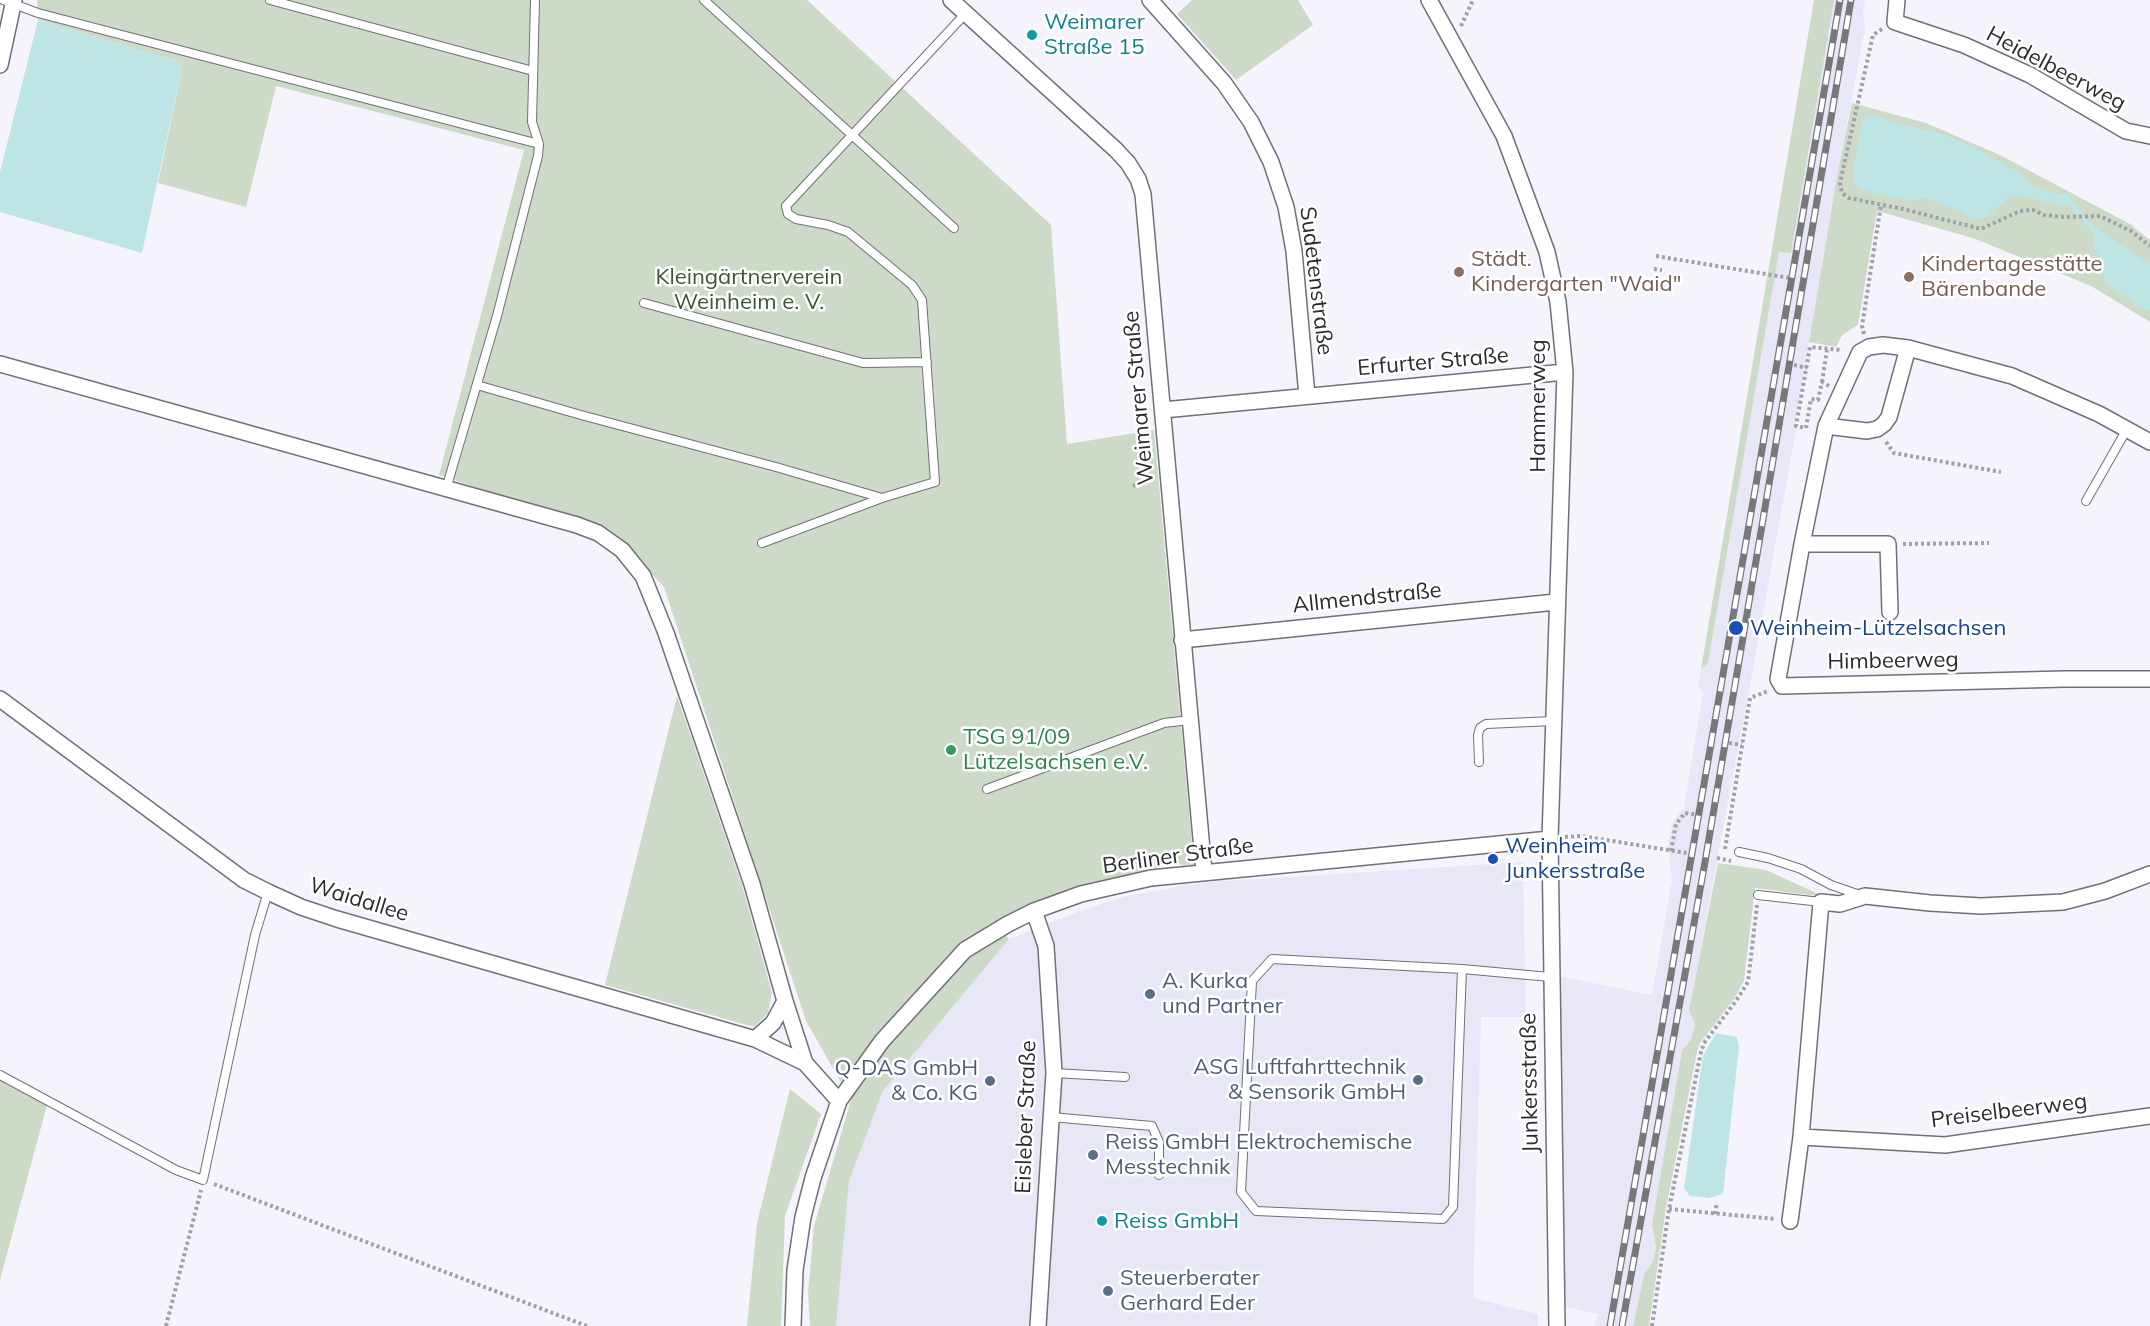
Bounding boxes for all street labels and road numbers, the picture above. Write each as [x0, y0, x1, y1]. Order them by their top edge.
street label: Heidelbeerweg [1982, 21, 2130, 117]
street label: Sudetenstraße [1294, 205, 1338, 357]
street label: Weimarer Straße [1118, 310, 1160, 486]
street label: Hammerweg [1525, 339, 1551, 473]
street label: Erfurter Straße [1356, 342, 1510, 382]
street label: Allmendstraße [1291, 577, 1443, 619]
street label: Himbeerweg [1827, 647, 1959, 675]
street label: Berliner Straße [1101, 832, 1255, 880]
street label: Waidallee [306, 872, 412, 928]
street label: Junkersstraße [1516, 1013, 1544, 1153]
street label: Eisleber Straße [1010, 1040, 1042, 1194]
street label: Preiselbeerweg [1929, 1088, 2089, 1134]

